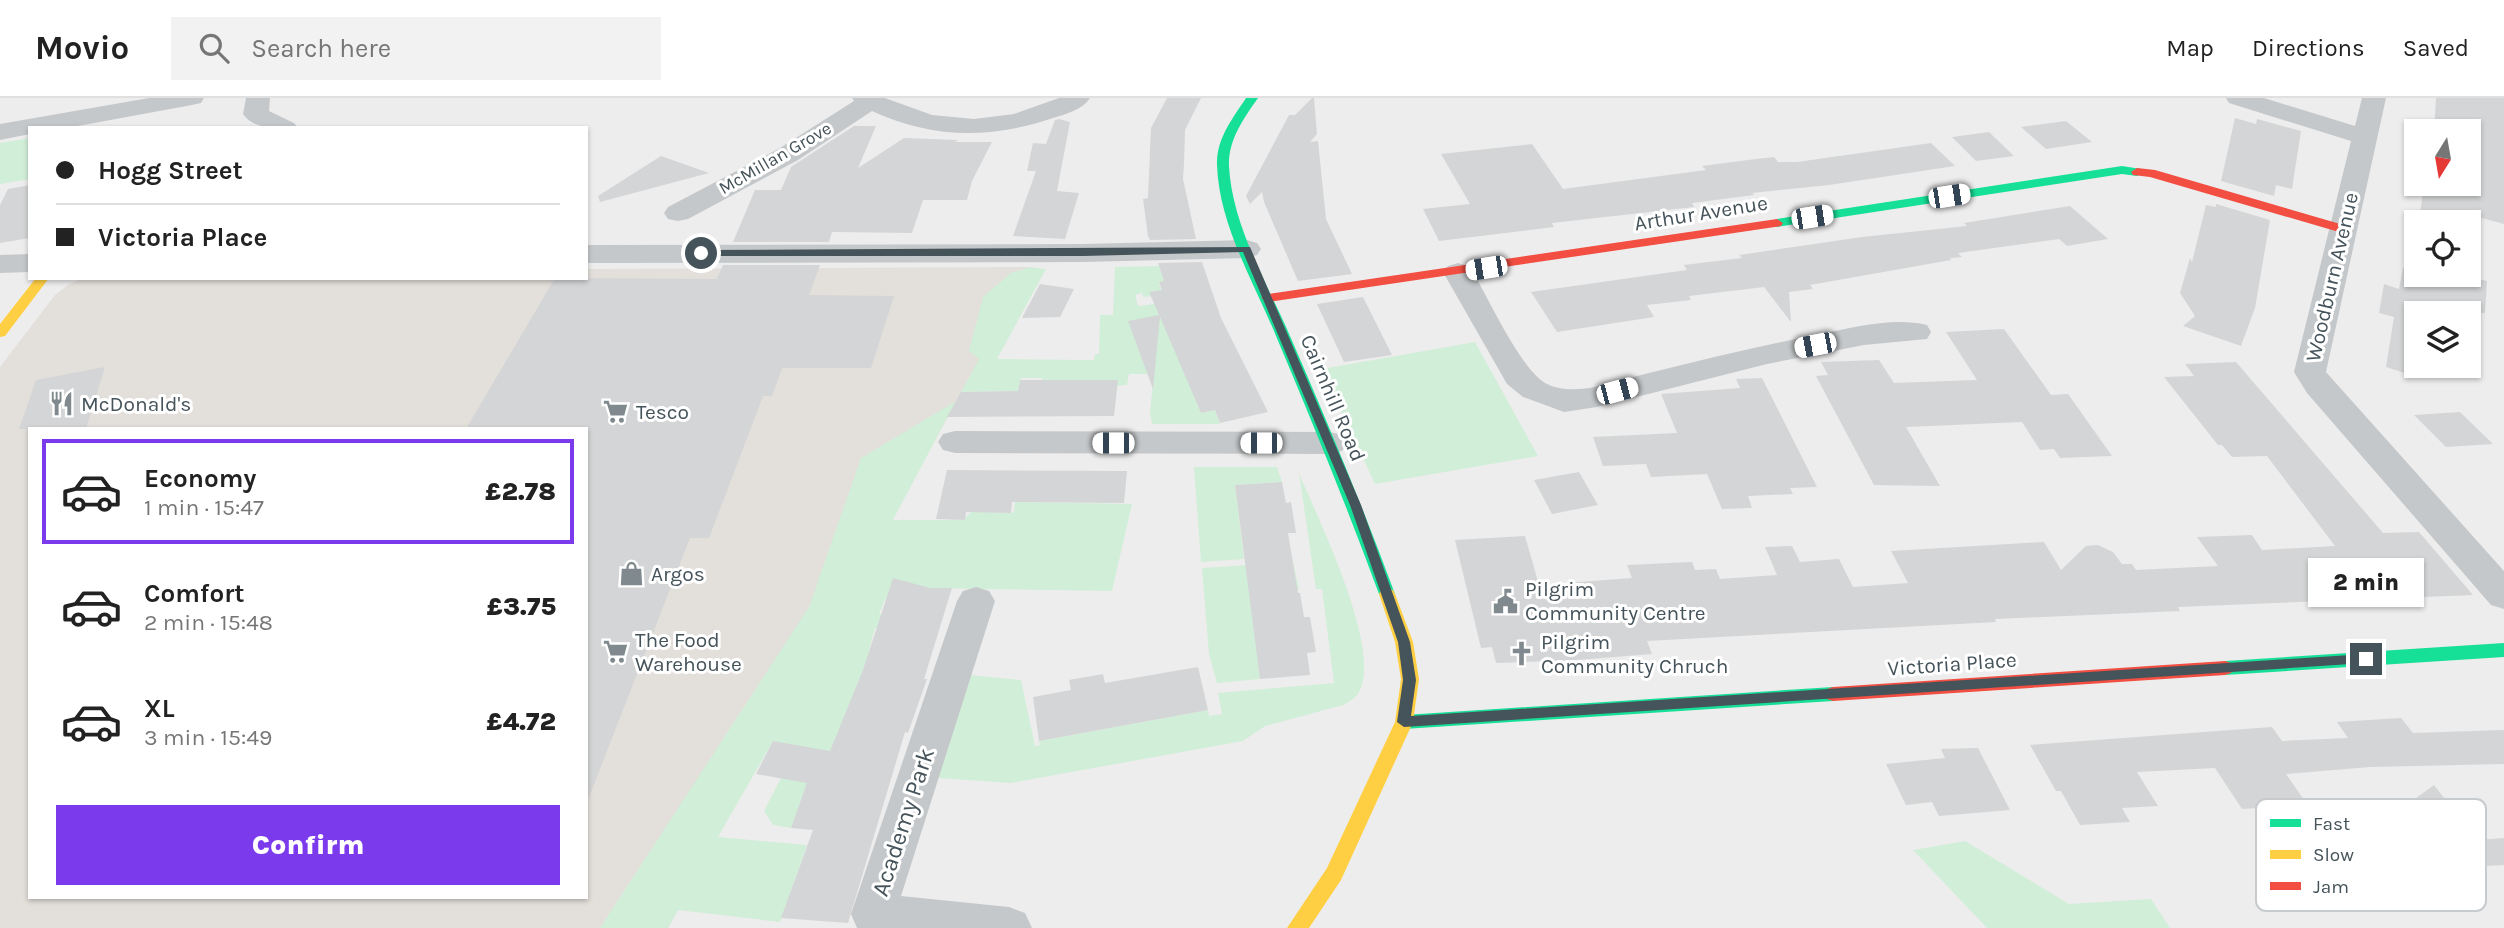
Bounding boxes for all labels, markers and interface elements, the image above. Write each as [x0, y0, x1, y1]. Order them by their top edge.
search box [171, 17, 661, 80]
text: Movio [35, 29, 129, 67]
icon: search [195, 29, 233, 67]
text: Search here [251, 33, 391, 64]
text: Map [2166, 34, 2214, 62]
text: Directions [2252, 34, 2365, 62]
text: Saved [2403, 34, 2469, 62]
street label: McMillan Grove [715, 117, 835, 199]
north arrow [2404, 119, 2482, 196]
map controls [2404, 119, 2481, 378]
text: Hogg Street [98, 155, 243, 186]
car [1927, 182, 1972, 210]
street label: Woodburn Avenue [2301, 190, 2363, 364]
street label: Arthur Avenue [1633, 191, 1769, 235]
car [1790, 203, 1835, 231]
button: locate [2404, 210, 2481, 287]
text: Victoria Place [98, 222, 267, 253]
route start [685, 237, 717, 269]
car [1464, 254, 1509, 282]
button: layers [2404, 301, 2481, 378]
street label: Cairnhill Road [1296, 331, 1370, 465]
car [1793, 331, 1838, 359]
car [1594, 375, 1641, 407]
restaurant icon: McDonald's [47, 390, 75, 418]
place label: McDonald's [81, 392, 191, 416]
supermarket icon: Tesco [602, 398, 630, 426]
place label: Tesco [636, 400, 689, 424]
car [1093, 433, 1135, 454]
car [1241, 433, 1283, 454]
icon: car [60, 460, 123, 523]
text: Economy [144, 463, 256, 494]
text: £2.78 [485, 476, 556, 507]
text: 1 min · 15:47 [144, 494, 264, 521]
callout: 2 min [2308, 558, 2424, 606]
shop icon: Argos [617, 560, 645, 588]
place label: Argos [651, 562, 705, 586]
text: 2 min [2333, 569, 2399, 596]
icon: car [60, 575, 123, 638]
place label: Pilgrim Community Centre [1525, 577, 1706, 625]
text: Comfort [144, 578, 245, 609]
public building icon: Pilgrim Community Centre [1491, 587, 1519, 615]
text: £3.75 [486, 591, 556, 622]
text: 2 min · 15:48 [144, 609, 273, 636]
place label: The Food Warehouse [635, 628, 742, 676]
place label: Pilgrim Community Chruch [1541, 630, 1728, 678]
supermarket icon: The Food Warehouse [601, 638, 629, 666]
church icon: Pilgrim Community Chruch [1507, 640, 1535, 668]
route end [2350, 643, 2382, 675]
street label: Victoria Place [1887, 648, 2017, 680]
icon: car [60, 690, 123, 753]
text: XL [144, 693, 175, 724]
text: £4.72 [486, 706, 556, 737]
text: 3 min · 15:49 [144, 724, 272, 751]
street label: Academy Park [866, 744, 940, 900]
legend [2256, 799, 2486, 911]
button: Confirm [56, 805, 560, 885]
text: Fast [2313, 813, 2350, 835]
text: Slow [2313, 844, 2354, 866]
text: Jam [2313, 876, 2349, 898]

